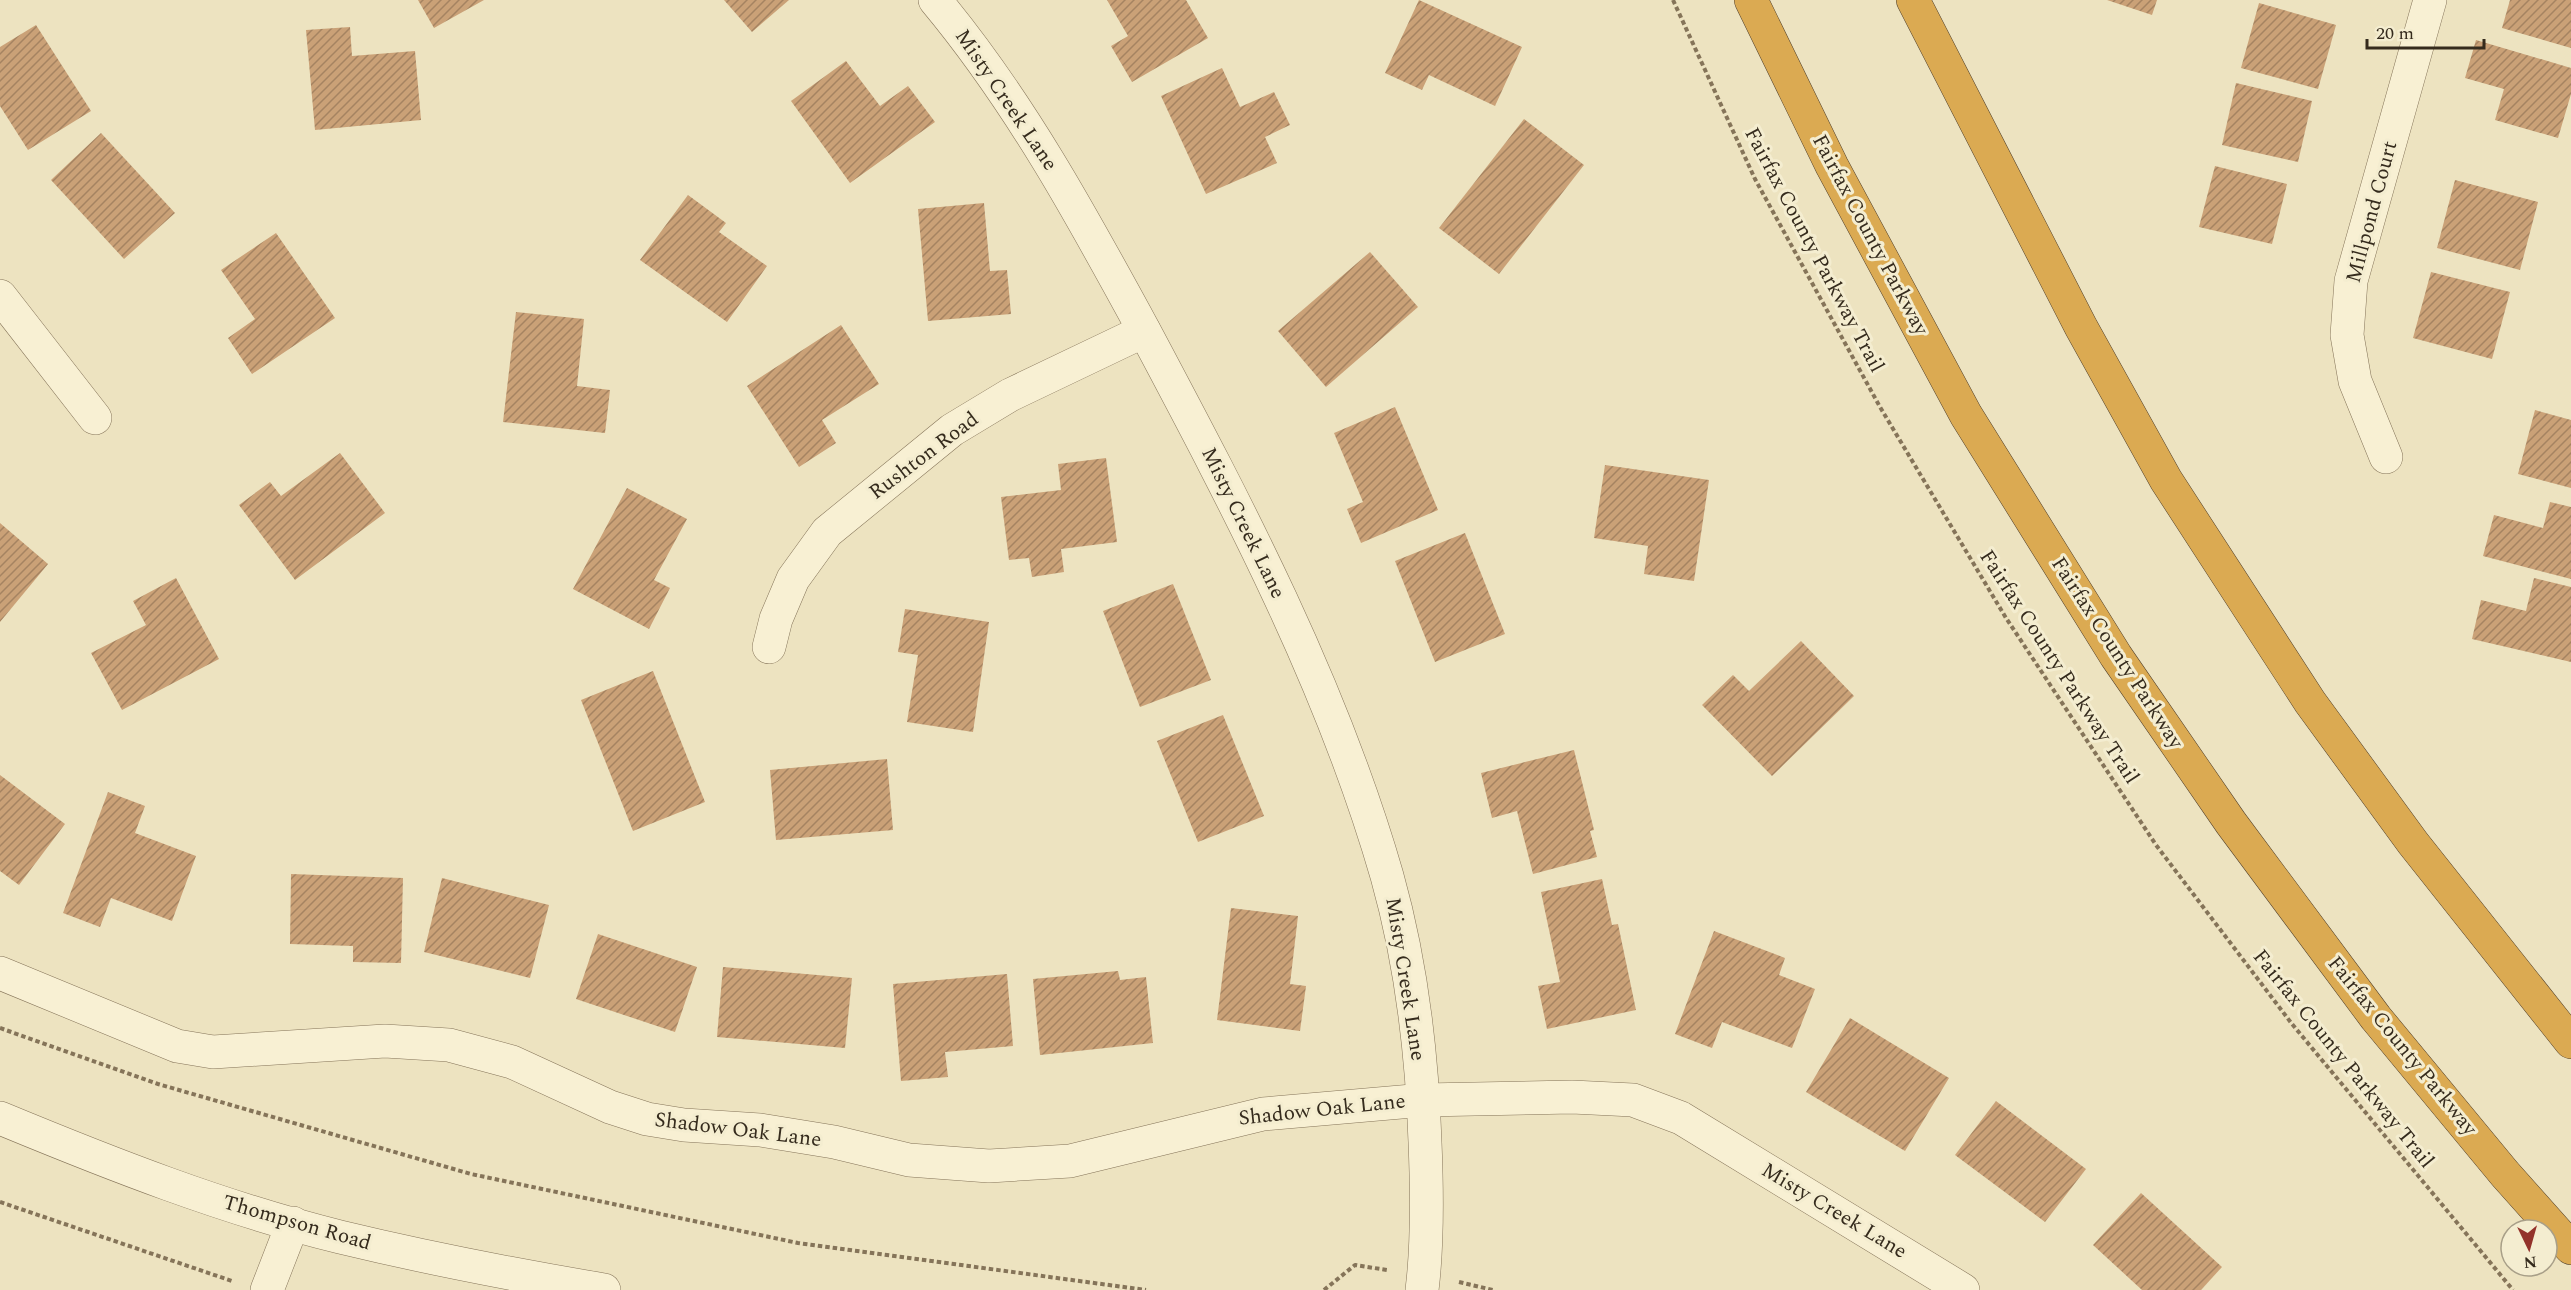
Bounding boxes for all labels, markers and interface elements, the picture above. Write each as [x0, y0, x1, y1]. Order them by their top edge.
scale bar [2367, 12, 2484, 50]
text: 20 m [2376, 20, 2414, 47]
street label: Misty Creek Lane [947, 23, 1065, 177]
street label: Fairfax County Parkway Trail [1736, 122, 1892, 378]
street label: Fairfax County Parkway [1803, 129, 1937, 342]
street label: Millpond Court [2338, 137, 2406, 287]
street label: Rushton Road [862, 404, 986, 508]
street label: Misty Creek Lane [1192, 442, 1294, 604]
street label: Fairfax County Parkway Trail [1971, 543, 2147, 791]
street label: Fairfax County Parkway [2043, 551, 2192, 756]
street label: Misty Creek Lane [1376, 895, 1434, 1063]
street label: Fairfax County Parkway Trail [2244, 942, 2442, 1176]
street label: Fairfax County Parkway [2319, 949, 2485, 1144]
street label: Shadow Oak Lane [1237, 1085, 1407, 1135]
street label: Shadow Oak Lane [653, 1104, 823, 1156]
street label: Misty Creek Lane [1755, 1155, 1913, 1267]
street label: Thompson Road [219, 1187, 375, 1259]
north arrow [2499, 1218, 2559, 1278]
text: N [2523, 1249, 2538, 1274]

